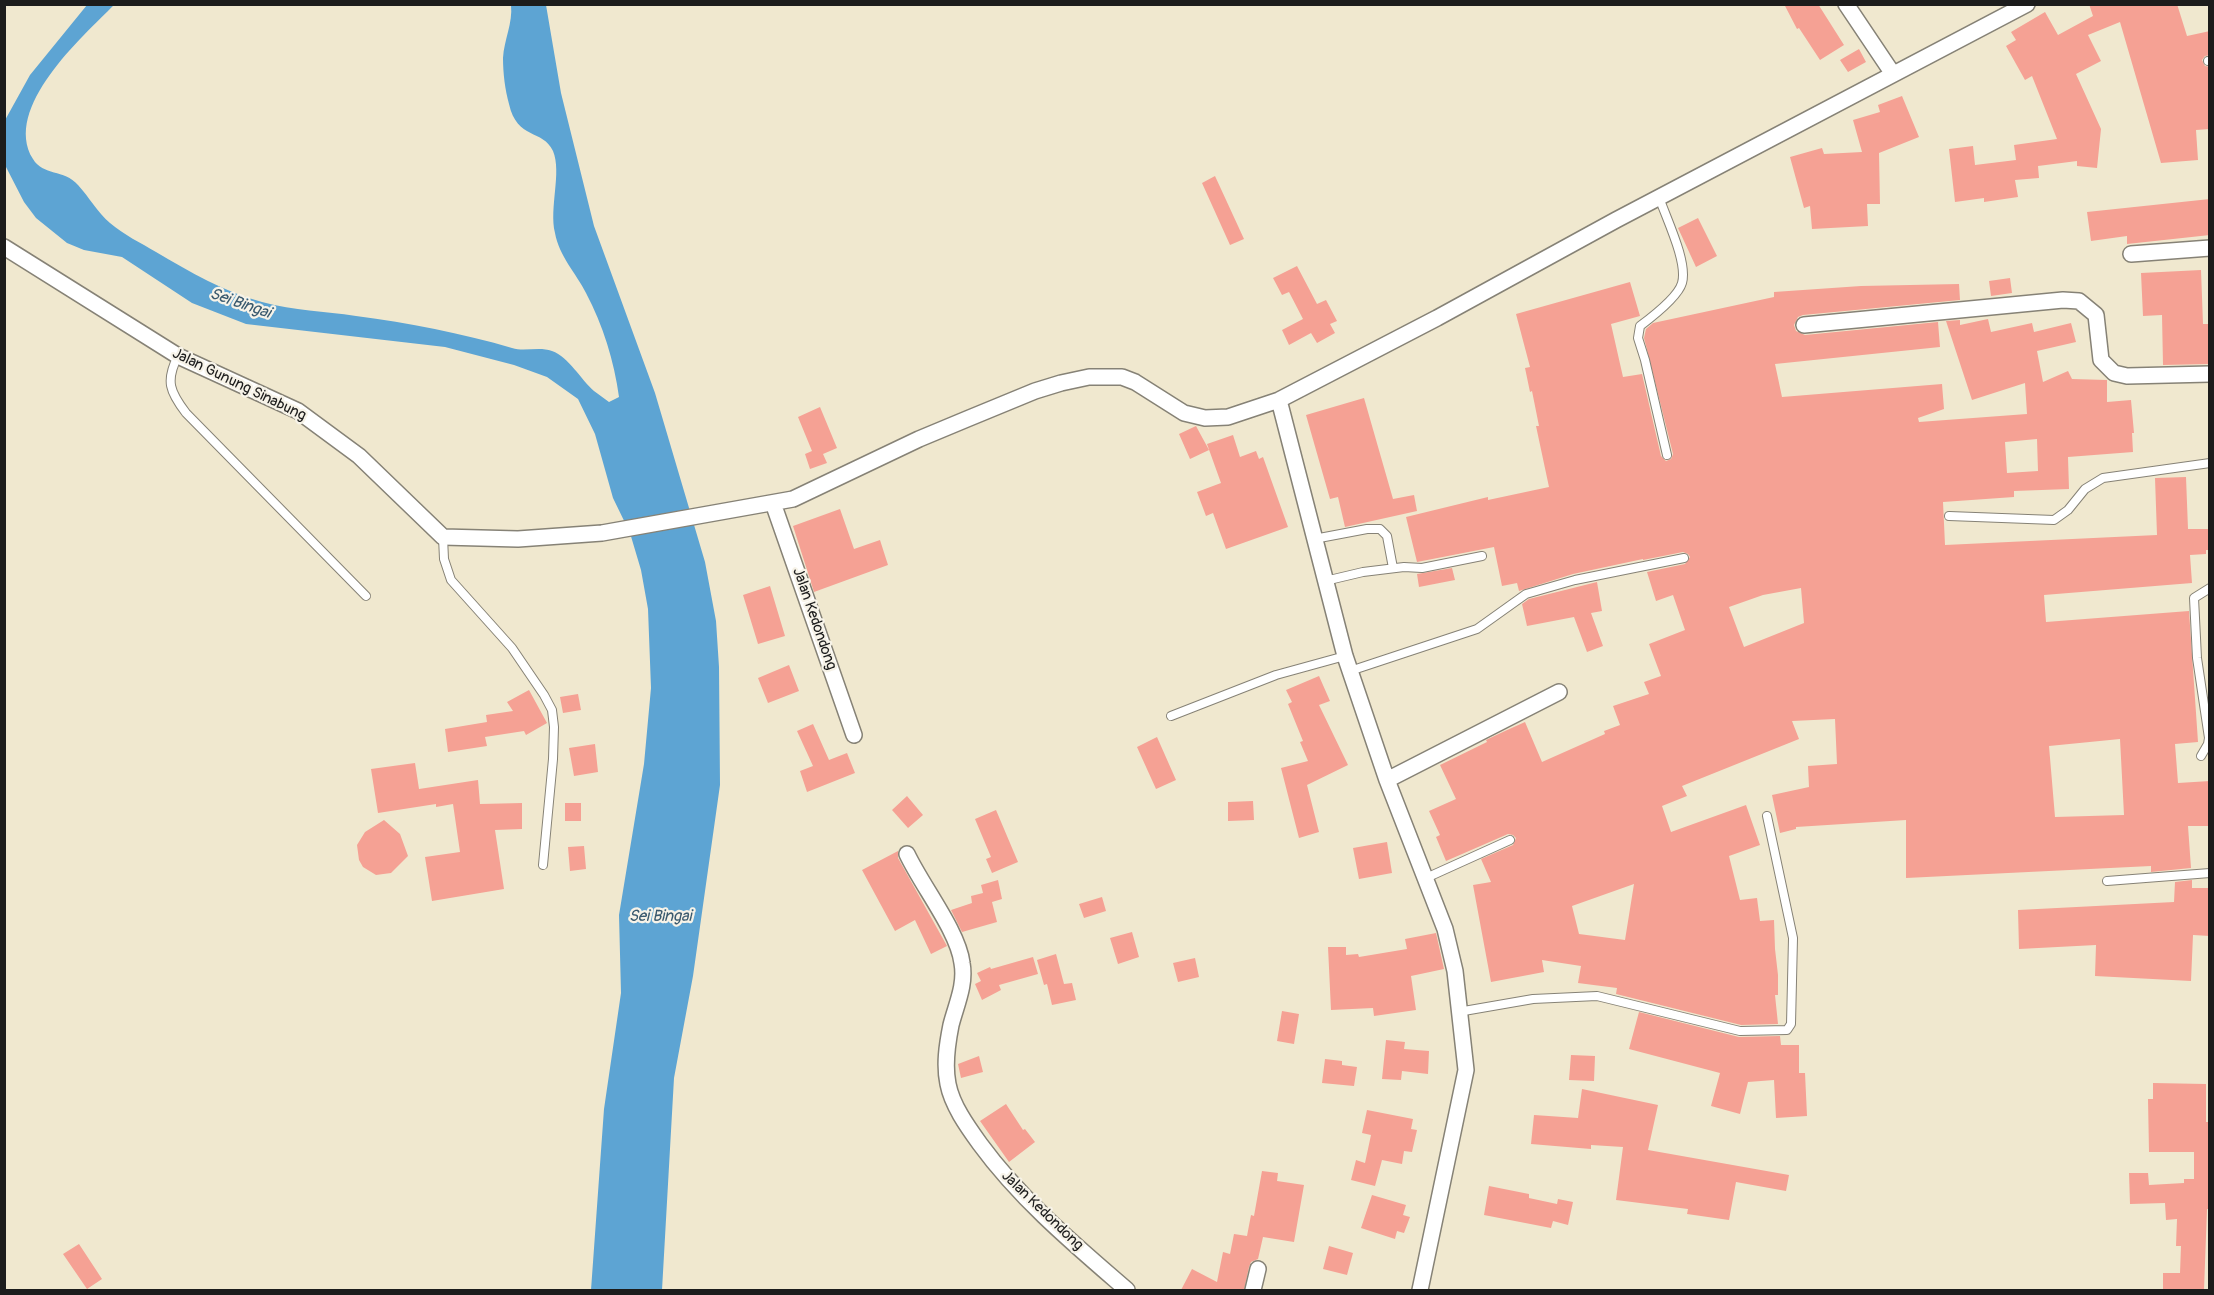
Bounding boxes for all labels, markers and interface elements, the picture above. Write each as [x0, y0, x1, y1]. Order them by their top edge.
water label: Sei Bingai [207, 285, 273, 323]
street label: Jalan Gunung Sinabung [169, 345, 309, 425]
street label: Jalan Kedondong [788, 566, 840, 672]
water label: Sei Bingai [629, 907, 691, 927]
street label: Jalan Kedondong [997, 1167, 1087, 1255]

